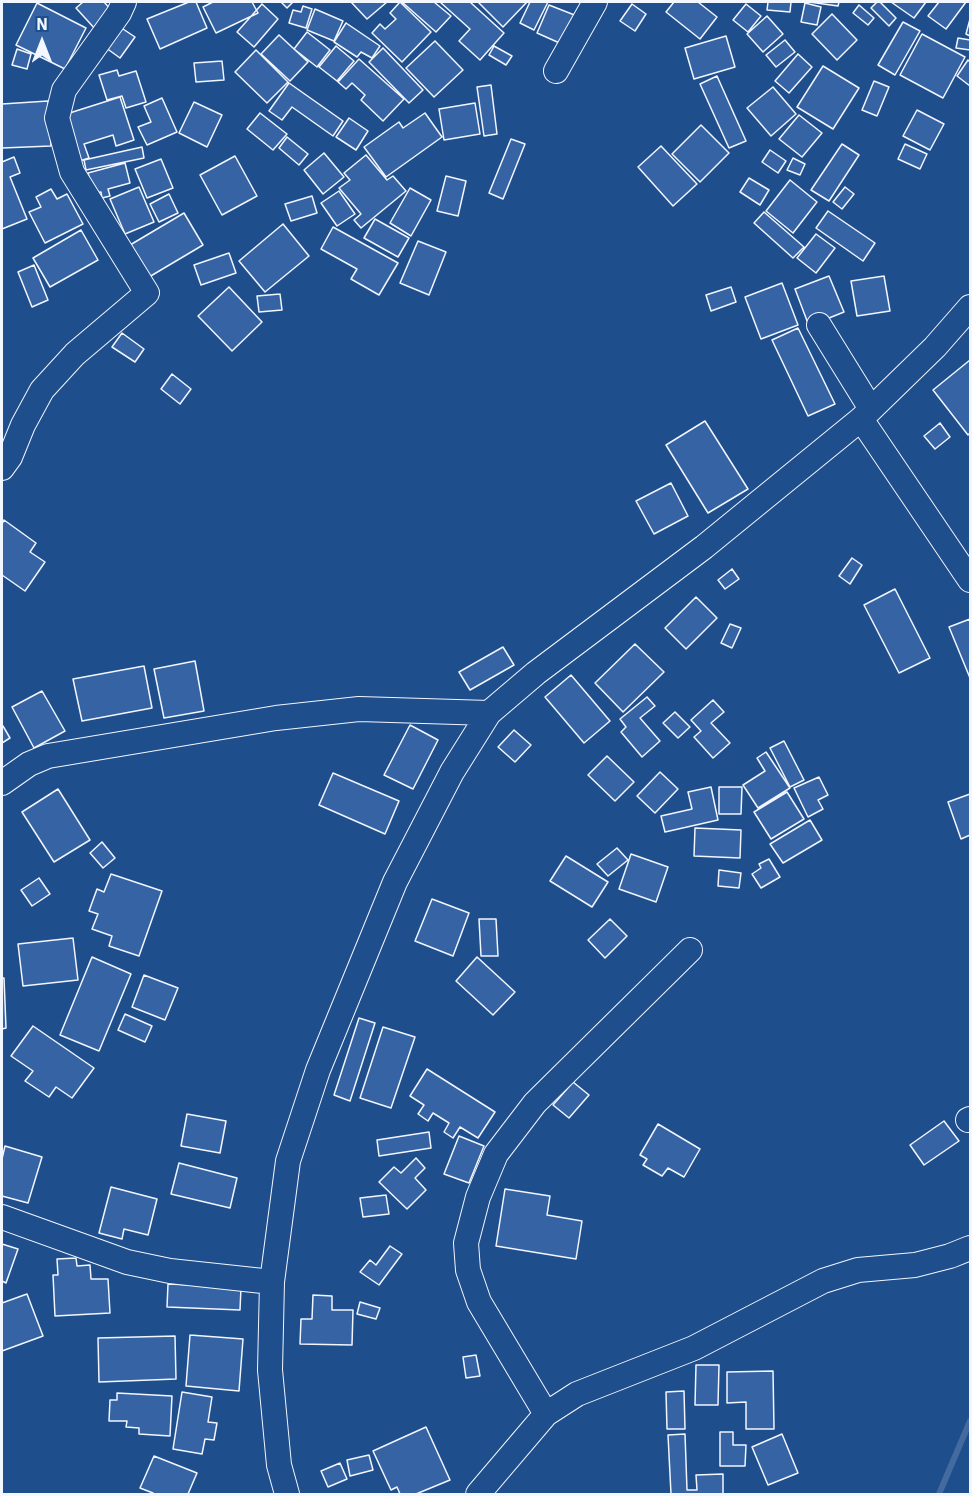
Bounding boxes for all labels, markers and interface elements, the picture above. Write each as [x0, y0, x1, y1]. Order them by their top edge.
north arrow [12, 12, 72, 72]
text: N [36, 14, 48, 34]

